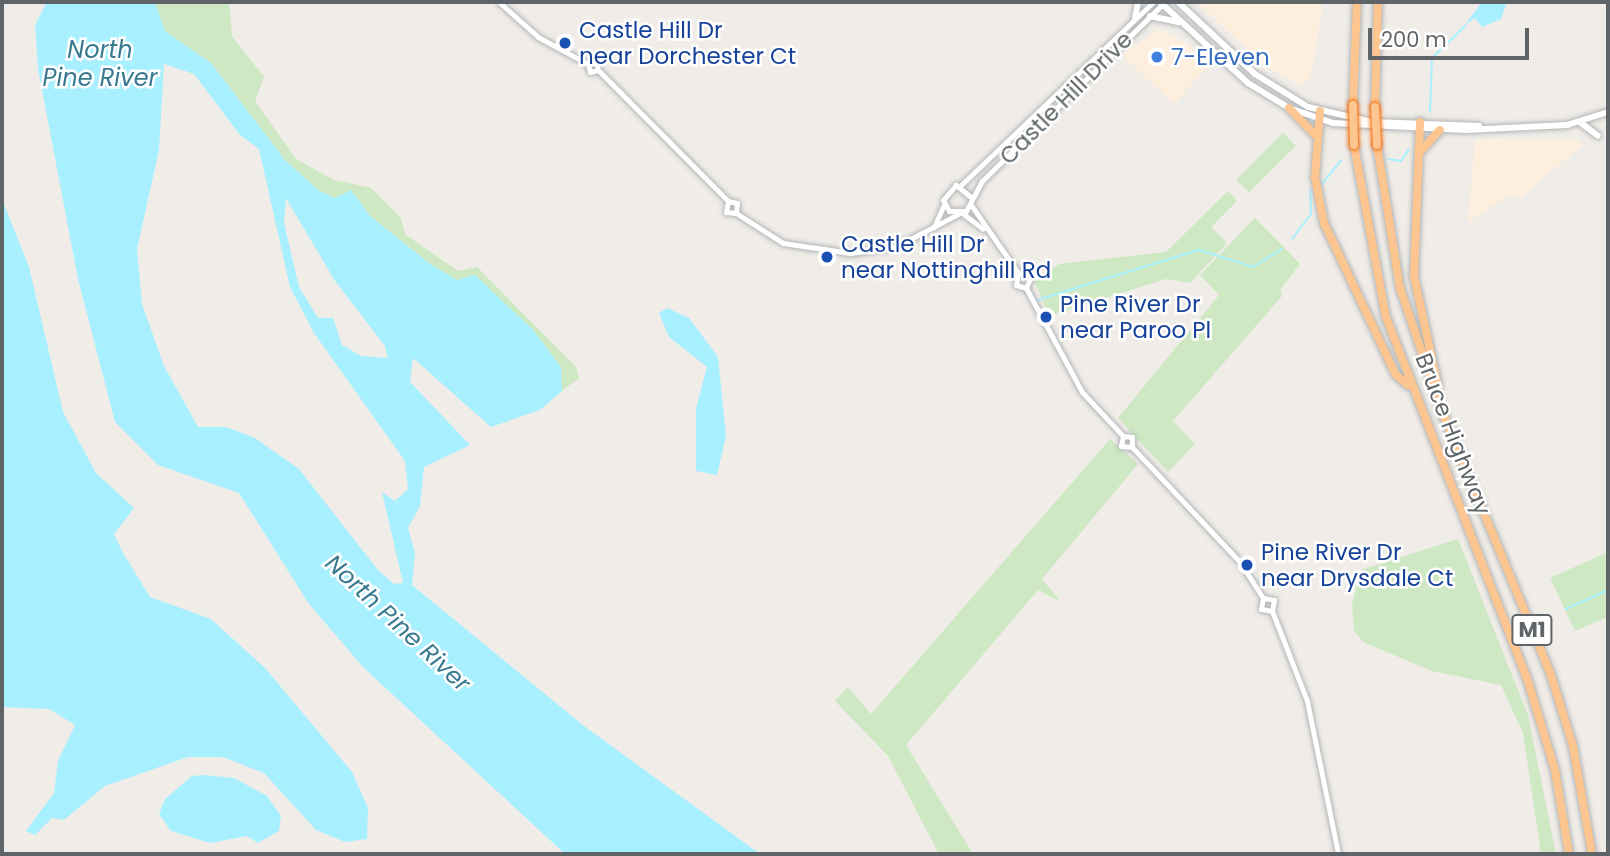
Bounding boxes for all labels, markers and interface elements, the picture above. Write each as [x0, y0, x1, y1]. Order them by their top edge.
scale bar [1372, 14, 1533, 58]
place label: Castle Hill Dr near Dorchester Ct [579, 16, 796, 70]
text: 200 m [1381, 25, 1447, 54]
street label: Castle Hill Drive [994, 26, 1138, 170]
marker: Castle Hill Dr near Dorchester Ct [557, 35, 573, 51]
water label: North Pine River [43, 36, 157, 92]
place label: 7-Eleven [1171, 43, 1270, 71]
marker: 7-Eleven [1149, 49, 1165, 65]
place label: Castle Hill Dr near Nottinghill Rd [841, 230, 1051, 284]
marker: Castle Hill Dr near Nottinghill Rd [819, 249, 835, 265]
place label: Pine River Dr near Paroo Pl [1060, 290, 1211, 344]
marker: Pine River Dr near Paroo Pl [1038, 309, 1054, 325]
street label: Bruce Highway [1409, 349, 1497, 519]
place label: Pine River Dr near Drysdale Ct [1261, 538, 1453, 592]
water label: North Pine River [320, 549, 476, 697]
marker: Pine River Dr near Drysdale Ct [1239, 557, 1255, 573]
road number: M1 [1511, 612, 1553, 648]

